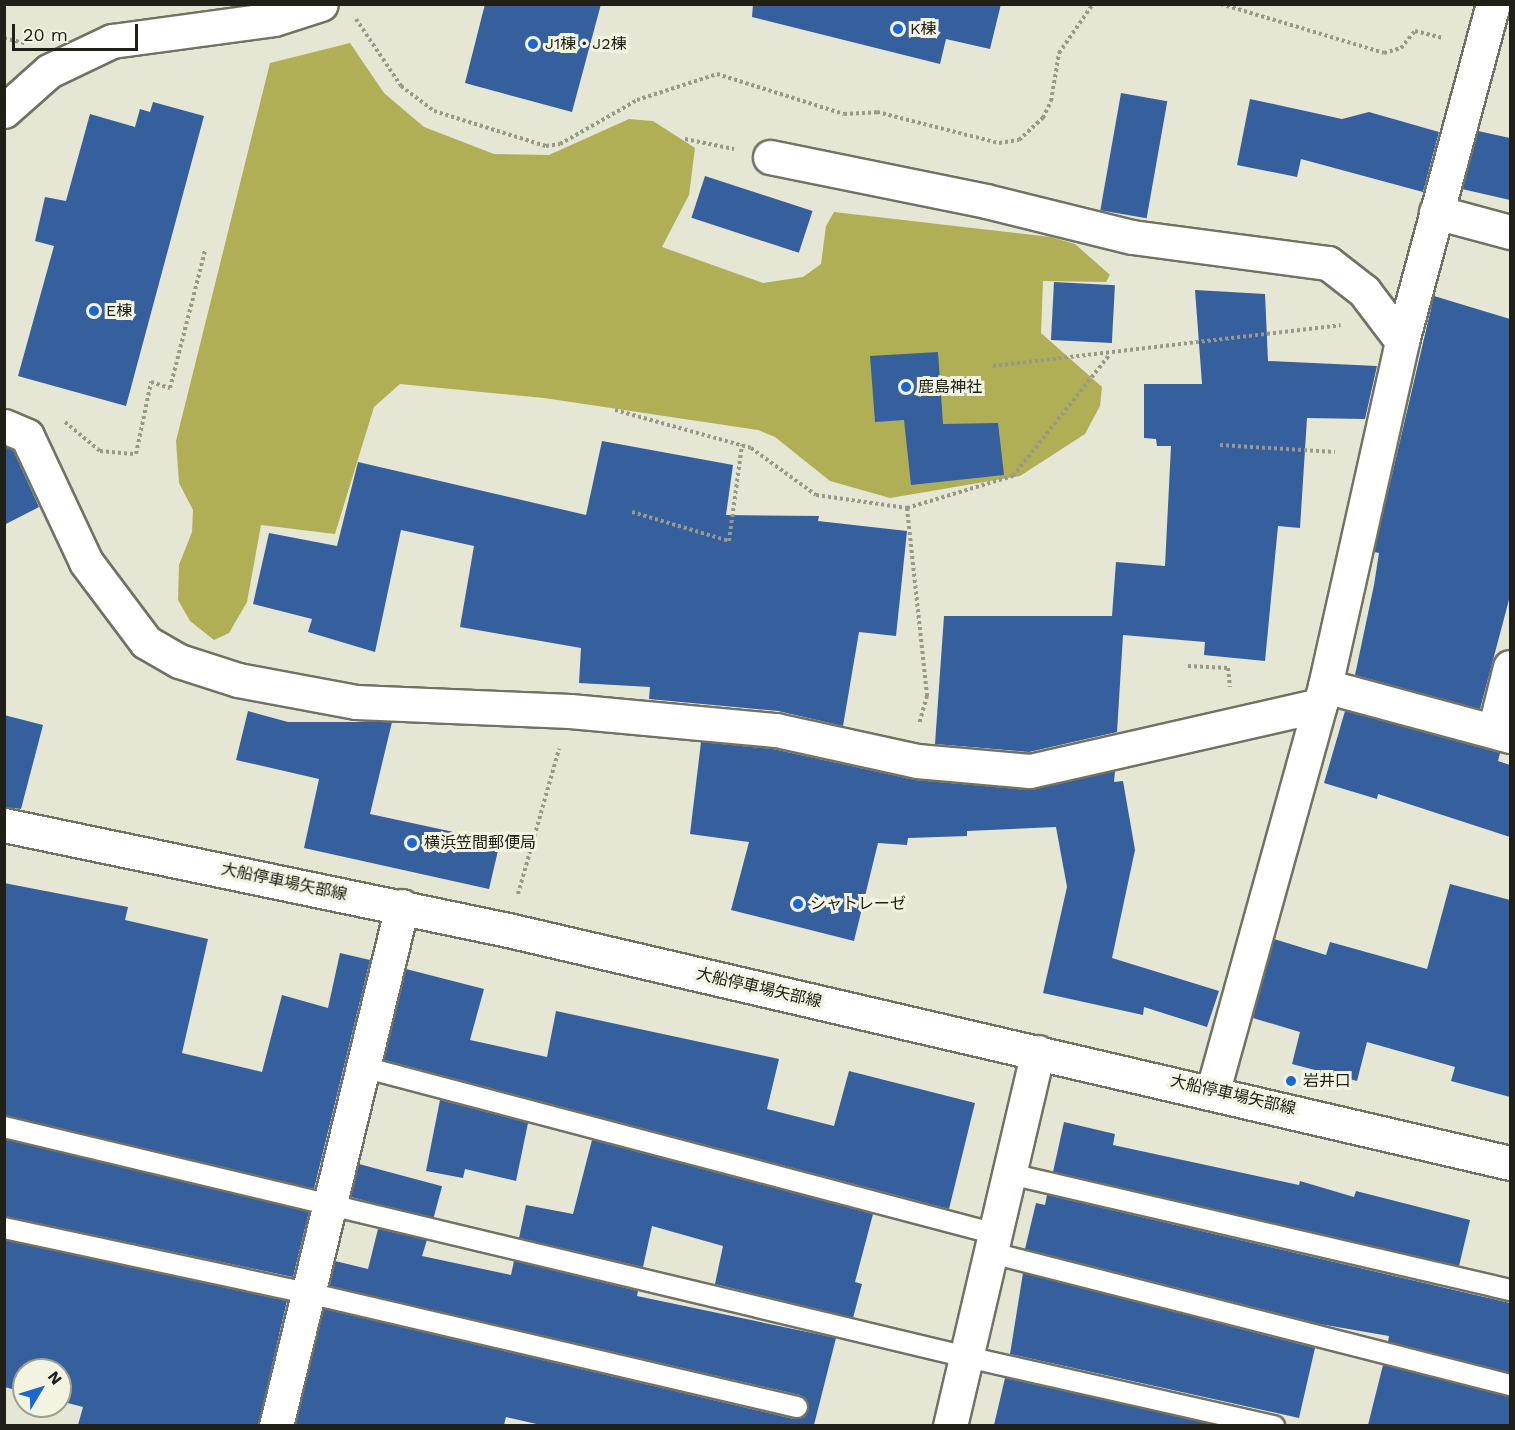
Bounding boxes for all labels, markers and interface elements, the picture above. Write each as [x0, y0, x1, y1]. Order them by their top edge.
scale bar [15, 12, 141, 50]
place label: K棟 [910, 19, 936, 39]
marker: K棟 [891, 22, 905, 36]
text: 20 m [23, 24, 68, 45]
place label: J1棟・J2棟 [545, 34, 627, 54]
marker: J1棟・J2棟 [526, 37, 540, 51]
place label: E棟 [106, 301, 132, 321]
marker: E棟 [87, 304, 101, 318]
place label: 鹿島神社 [918, 377, 982, 397]
marker: 鹿島神社 [899, 380, 913, 394]
place label: 横浜笠間郵便局 [424, 833, 536, 853]
marker: 横浜笠間郵便局 [405, 836, 419, 850]
street label: 大船停車場矢部線 [219, 859, 349, 905]
place label: シャトレーゼ [810, 894, 906, 914]
marker: シャトレーゼ [791, 897, 805, 911]
street label: 大船停車場矢部線 [694, 964, 824, 1012]
street label: 大船停車場矢部線 [1168, 1071, 1298, 1119]
place label: 岩井口 [1303, 1071, 1351, 1091]
marker: 岩井口 [1284, 1074, 1298, 1088]
north arrow [12, 1358, 72, 1418]
text: N [44, 1367, 66, 1388]

